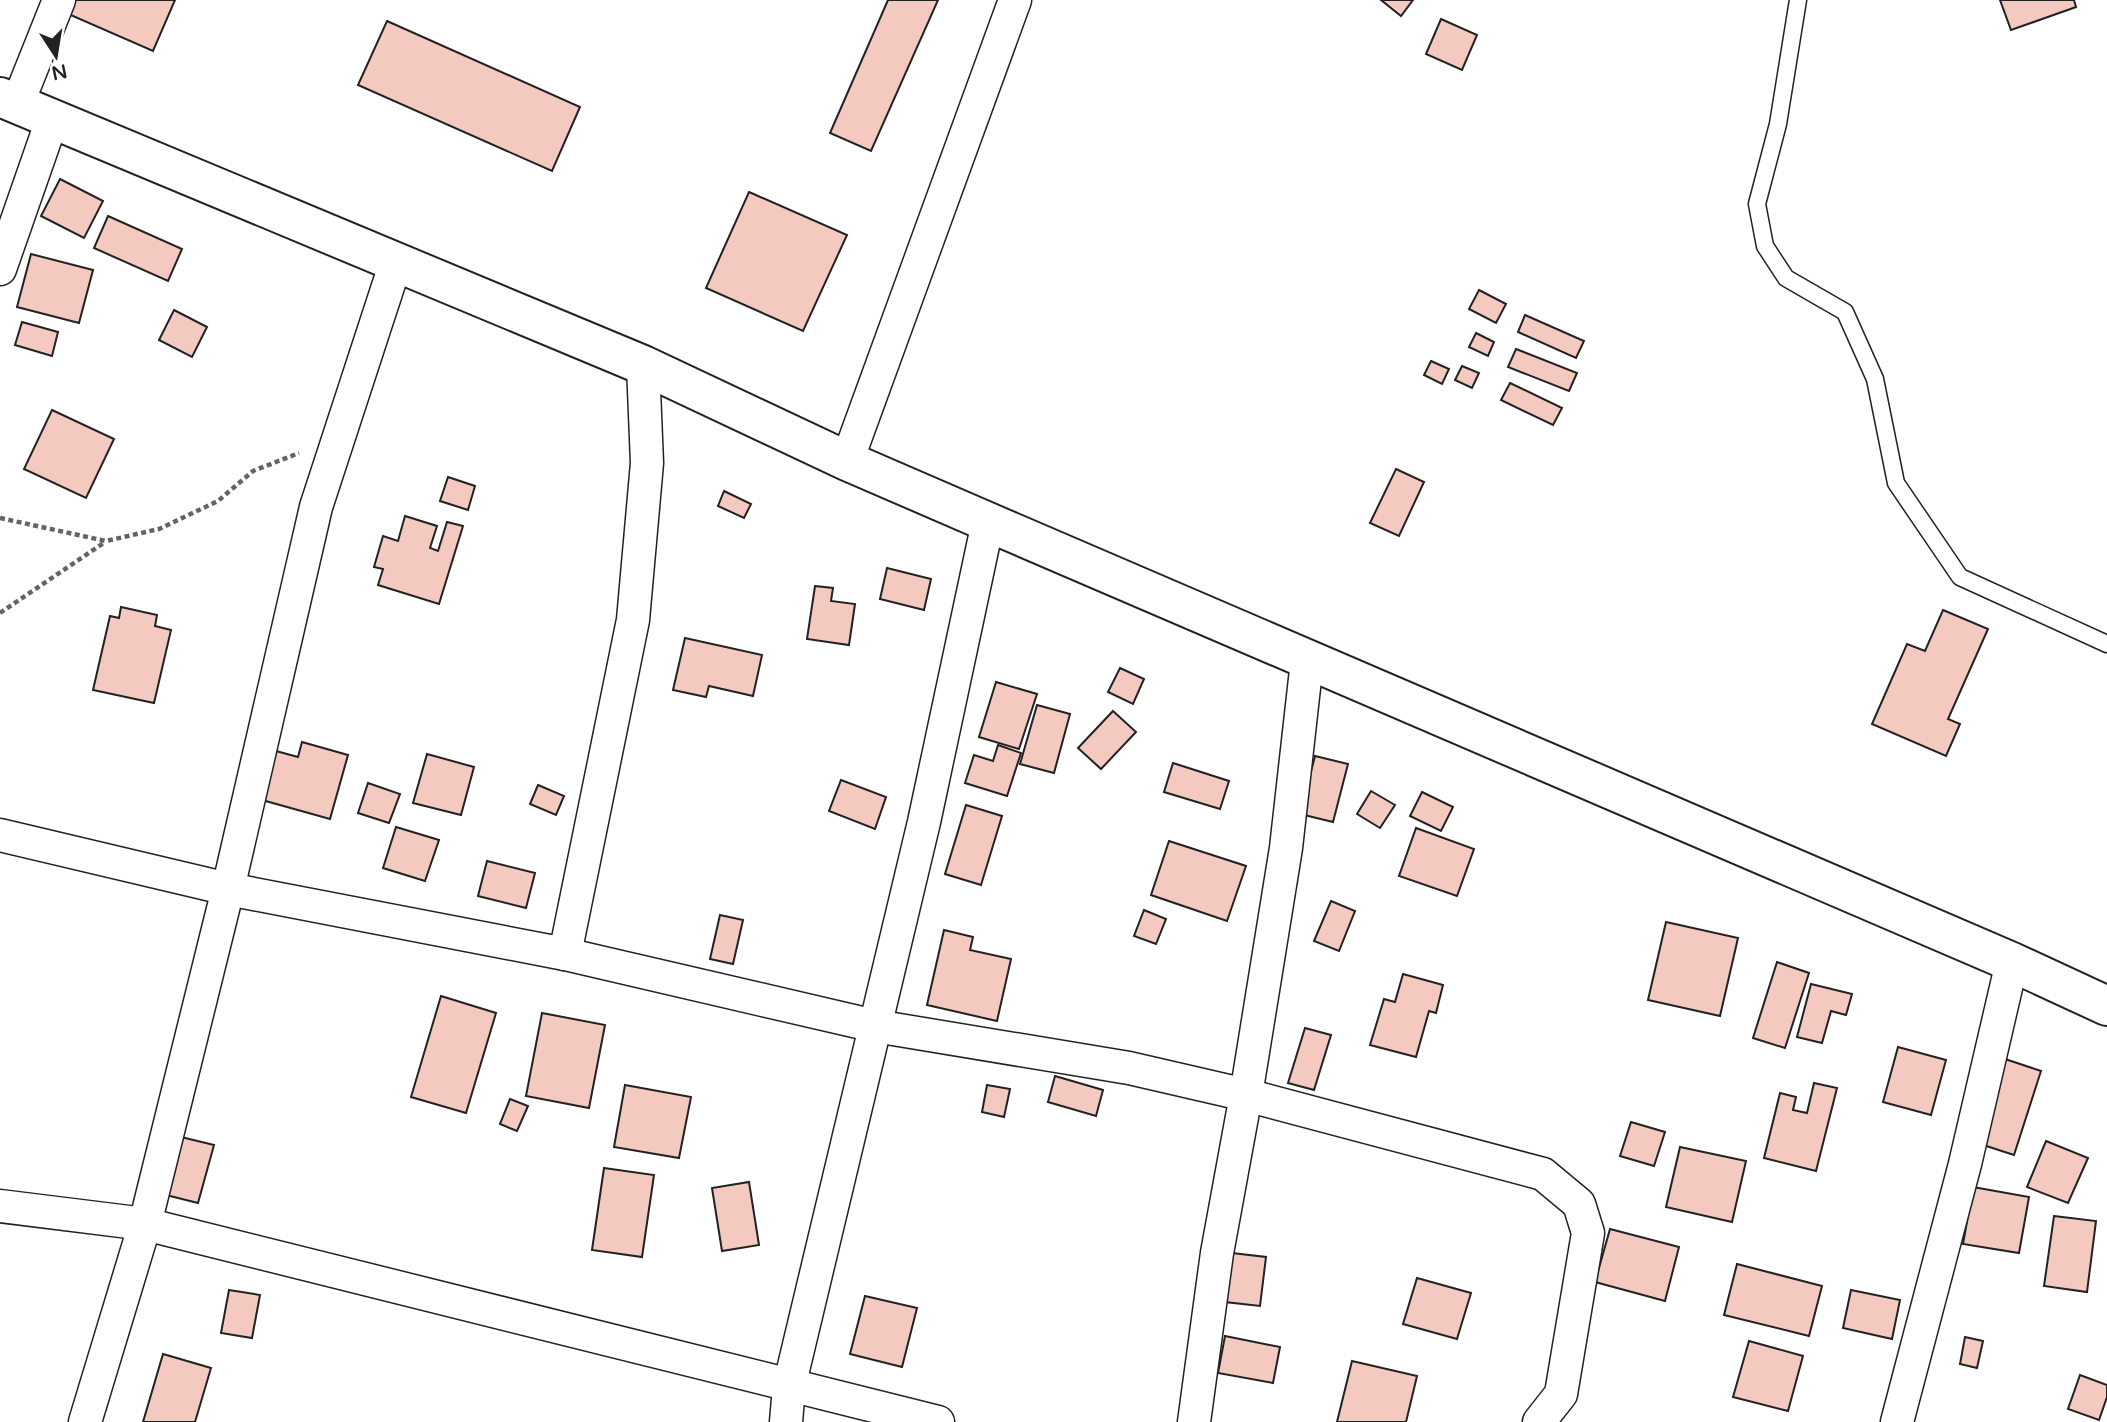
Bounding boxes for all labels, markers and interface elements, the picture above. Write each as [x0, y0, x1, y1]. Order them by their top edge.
north arrow [21, 21, 91, 91]
text: N [50, 59, 69, 84]

